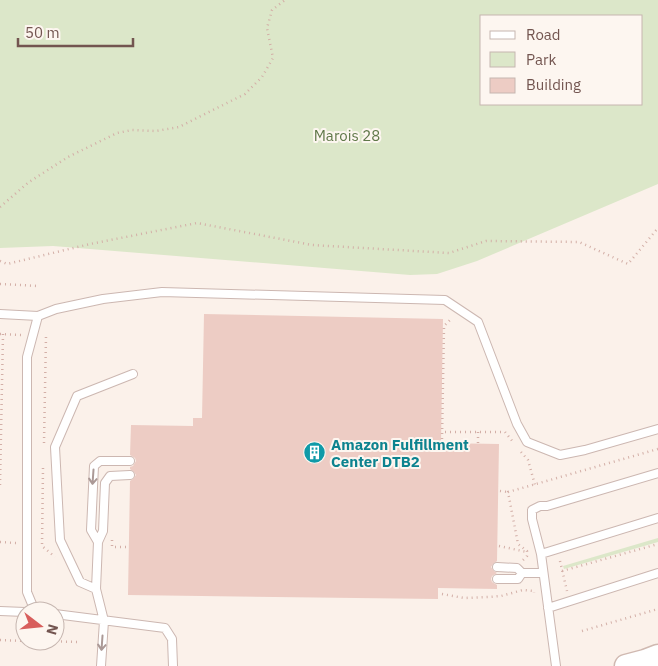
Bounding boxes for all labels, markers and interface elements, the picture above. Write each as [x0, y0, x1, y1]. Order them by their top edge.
scale bar [18, 15, 132, 47]
legend [480, 15, 643, 105]
text: 50 m [25, 23, 60, 42]
text: Road [526, 25, 561, 44]
text: Park [526, 50, 556, 69]
text: Building [526, 75, 581, 94]
park label: Marois 28 [314, 126, 380, 145]
place label: Amazon Fulfillment Center DTB2 [331, 435, 469, 471]
building icon: Amazon Fulfillment Center DTB2 [303, 441, 327, 465]
one-way arrow [89, 468, 98, 484]
north arrow [15, 601, 65, 651]
text: N [42, 622, 63, 637]
one-way arrow [98, 635, 107, 651]

